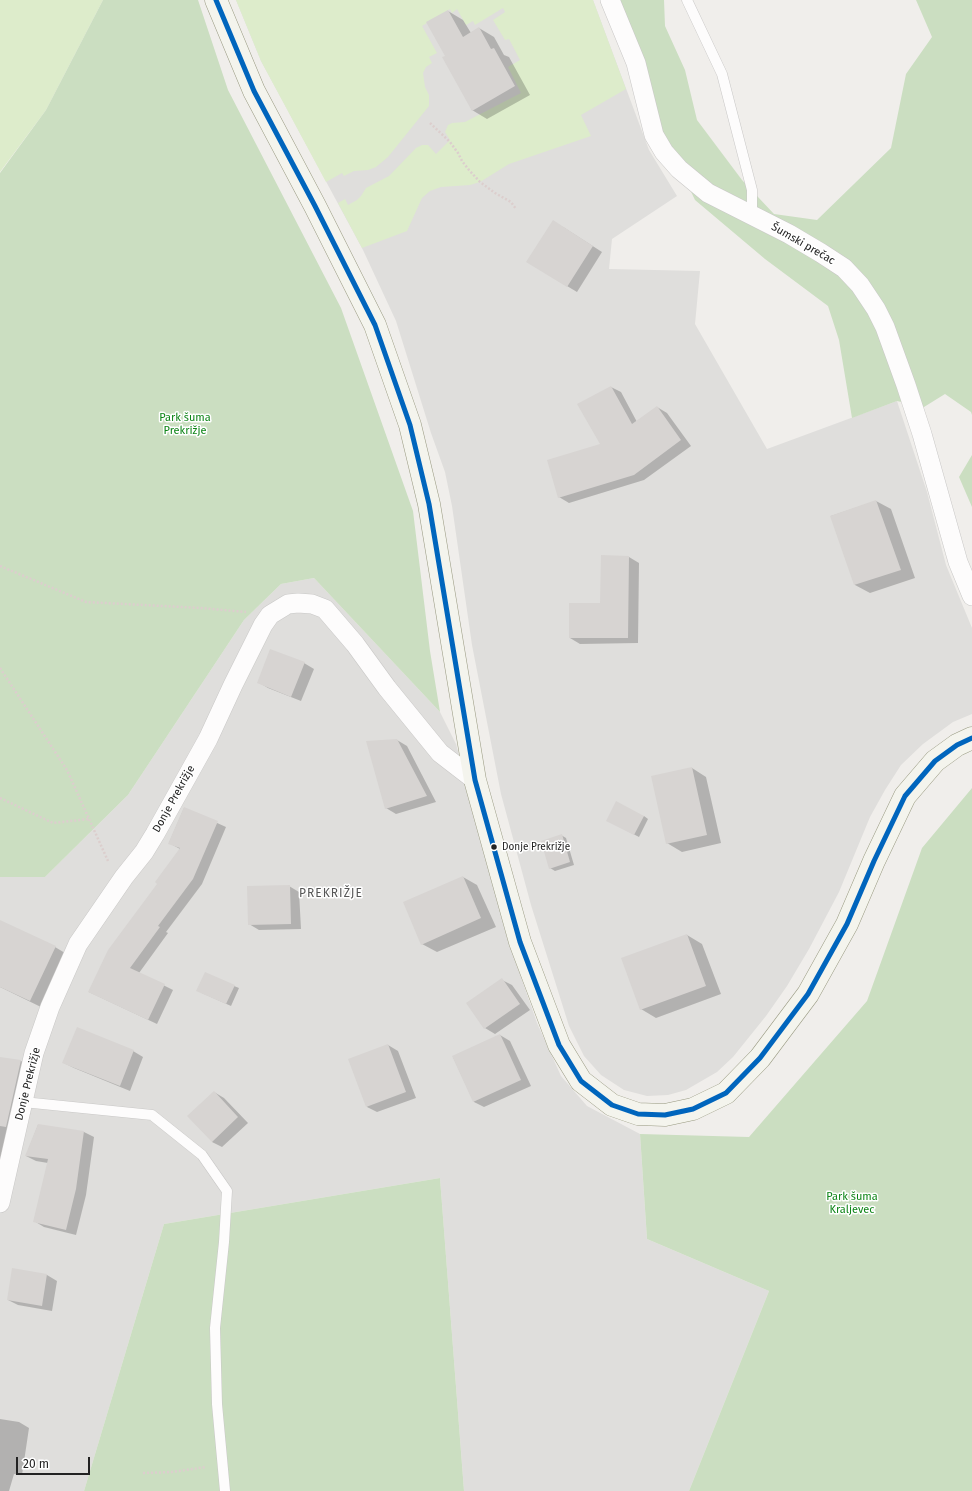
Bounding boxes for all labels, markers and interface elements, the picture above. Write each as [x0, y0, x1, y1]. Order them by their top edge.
street label: Šumski prečac [769, 220, 837, 268]
park label: Park šuma Prekrižje [159, 411, 211, 437]
street label: Donje Prekrižje [150, 763, 198, 835]
place label: Donje Prekrižje [502, 841, 570, 853]
marker: Donje Prekrižje [489, 842, 499, 852]
district label: PREKRIŽJE [299, 887, 363, 901]
street label: Donje Prekrižje [13, 1046, 43, 1122]
park label: Park šuma Kraljevec [826, 1190, 878, 1216]
scale bar [18, 1449, 92, 1475]
text: 20 m [23, 1457, 49, 1471]

